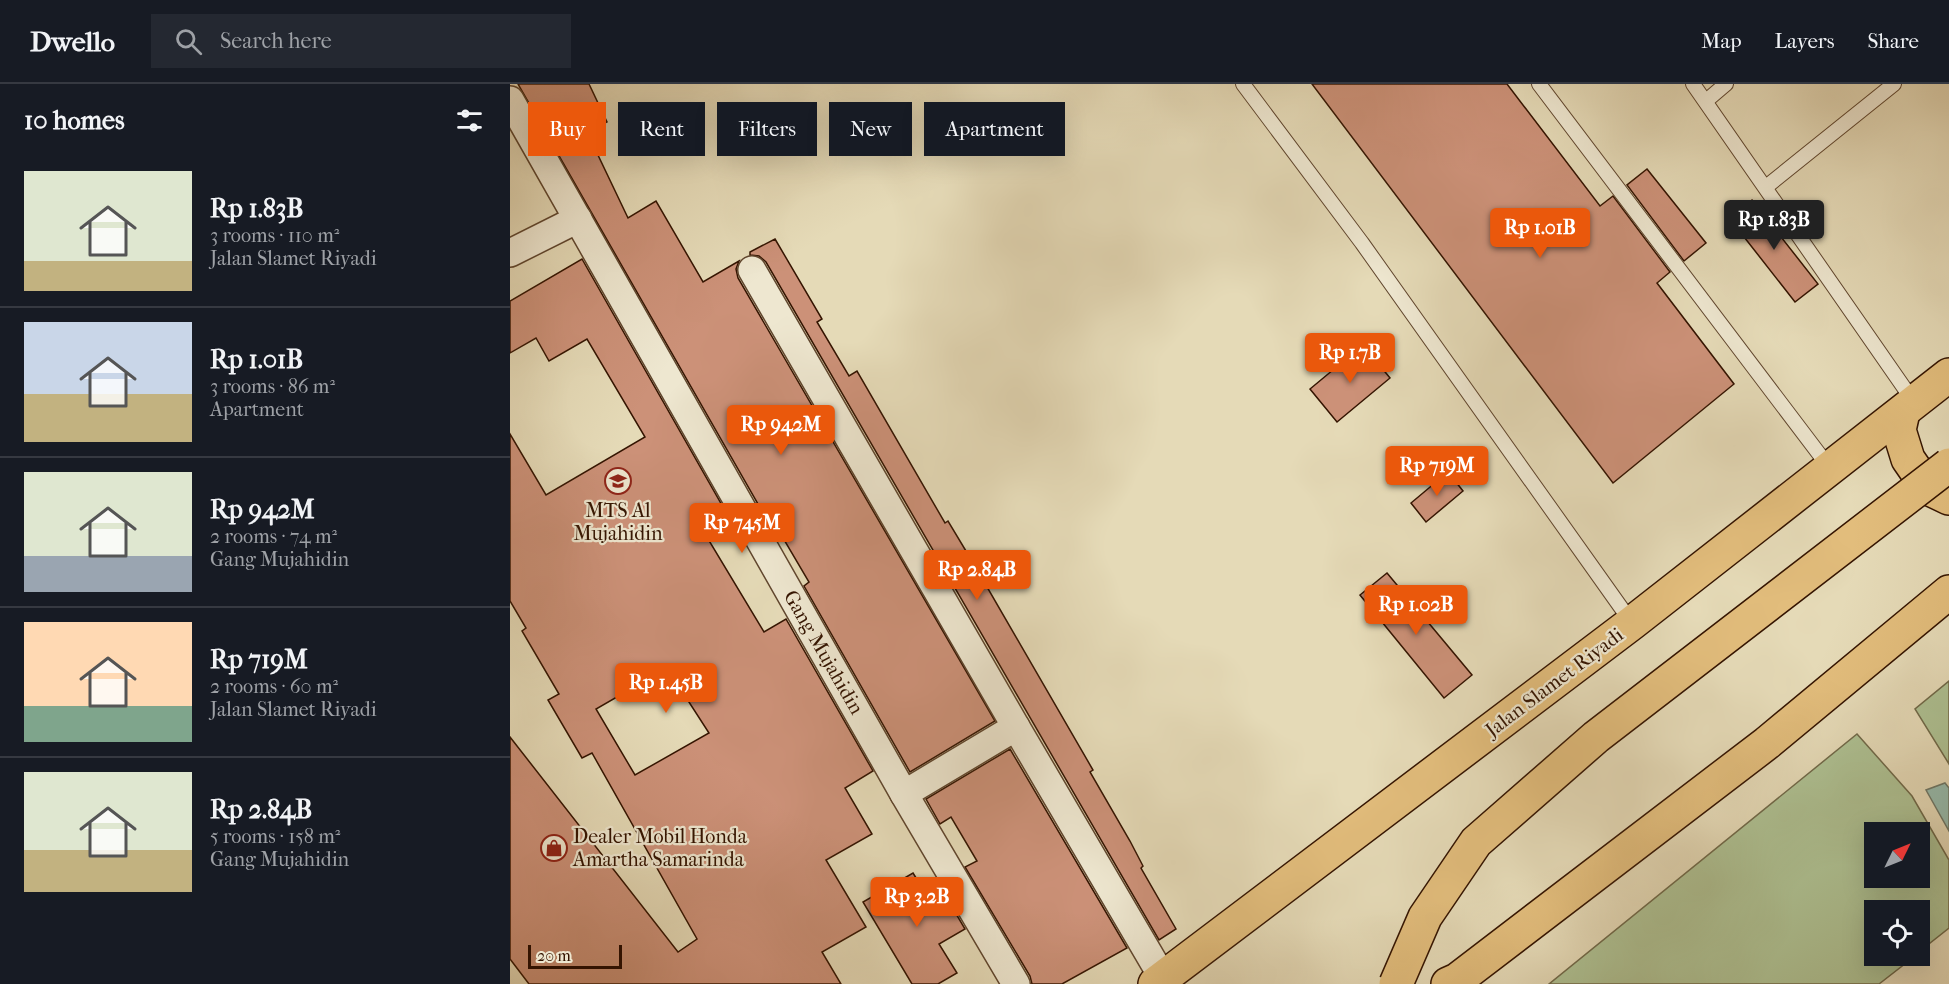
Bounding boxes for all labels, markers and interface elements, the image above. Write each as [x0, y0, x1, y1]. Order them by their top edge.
search box [151, 14, 571, 68]
text: Dwello [30, 25, 115, 58]
icon: search [172, 25, 205, 58]
text: Search here [220, 28, 332, 54]
text: Map [1701, 29, 1742, 53]
text: Layers [1775, 29, 1834, 53]
text: Share [1867, 29, 1919, 53]
chip: Buy [528, 102, 606, 156]
chip: Rent [618, 102, 705, 156]
chip: Filters [717, 102, 817, 156]
chip: New [829, 102, 912, 156]
chip: Apartment [924, 102, 1065, 156]
icon: filters [453, 104, 486, 137]
text: 10 homes [24, 105, 125, 136]
text: Rp 1.83B [210, 193, 303, 224]
icon: home [72, 195, 144, 267]
pin: Rp 1.83B [1712, 200, 1836, 251]
pin: Rp 1.01B [1478, 208, 1602, 259]
text: Rp 1.83B [1738, 208, 1810, 231]
text: Rp 1.01B [1504, 216, 1576, 239]
text: 3 rooms · 110 m² [210, 224, 339, 247]
text: Jalan Slamet Riyadi [210, 247, 377, 270]
pin: Rp 1.7B [1295, 333, 1405, 384]
text: Rp 1.7B [1319, 341, 1381, 364]
text: Rp 1.01B [210, 344, 303, 375]
icon: home [72, 346, 144, 418]
text: 3 rooms · 86 m² [210, 375, 335, 398]
text: Apartment [210, 398, 304, 421]
pin: Rp 942M [726, 405, 836, 456]
text: Rp 942M [741, 413, 821, 436]
pin: Rp 719M [1382, 446, 1492, 497]
text: Rp 719M [1399, 454, 1475, 477]
school or university icon: MTS Al Mujahidin [603, 466, 633, 496]
text: Rp 942M [210, 494, 314, 525]
icon: home [72, 496, 144, 568]
place label: MTS Al Mujahidin [573, 499, 663, 545]
pin: Rp 745M [687, 503, 797, 554]
text: Rp 745M [704, 511, 780, 534]
text: 2 rooms · 74 m² [210, 525, 337, 548]
text: Gang Mujahidin [210, 548, 349, 571]
pin: Rp 2.84B [915, 550, 1039, 601]
text: Rp 2.84B [938, 558, 1016, 581]
pin: Rp 1.02B [1354, 585, 1478, 636]
street label: Gang Mujahidin [779, 586, 869, 719]
text: Rp 1.02B [1379, 593, 1453, 616]
street label: Jalan Slamet Riyadi [1479, 623, 1628, 743]
text: Rp 719M [210, 644, 308, 675]
icon: home [72, 646, 144, 718]
pin: Rp 1.45B [604, 663, 728, 714]
text: Rp 1.45B [629, 671, 703, 694]
text: 2 rooms · 60 m² [210, 675, 338, 698]
text: Jalan Slamet Riyadi [210, 698, 377, 721]
text: Rp 2.84B [210, 794, 312, 825]
icon: home [72, 796, 144, 868]
north arrow [1864, 822, 1930, 888]
map controls [1864, 822, 1930, 966]
text: 5 rooms · 158 m² [210, 825, 340, 848]
place label: Dealer Mobil Honda Amartha Samarinda [572, 825, 748, 871]
shop icon: Dealer Mobil Honda Amartha Samarinda [539, 833, 569, 863]
text: Gang Mujahidin [210, 848, 349, 871]
pin: Rp 3.2B [862, 877, 972, 928]
text: Rp 3.2B [885, 885, 949, 908]
button: locate [1864, 900, 1930, 966]
scale bar [528, 942, 622, 970]
text: 20 m [537, 946, 571, 965]

